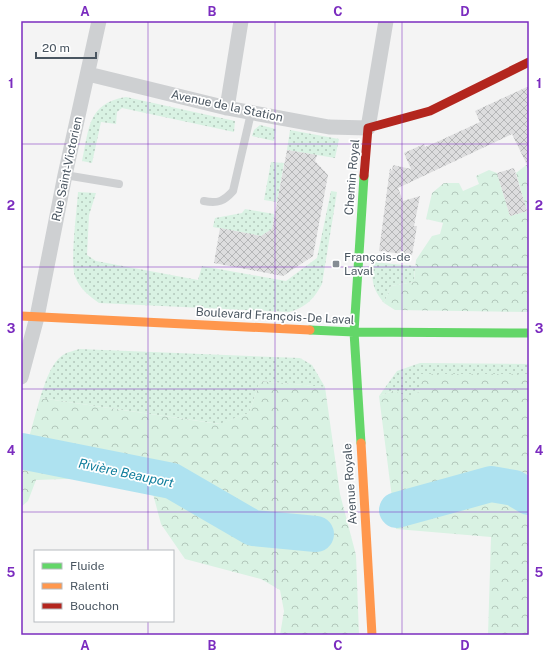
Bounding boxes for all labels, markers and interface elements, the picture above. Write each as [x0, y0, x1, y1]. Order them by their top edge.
text: A [80, 4, 90, 19]
text: B [208, 4, 217, 19]
text: C [333, 4, 343, 19]
text: D [460, 4, 470, 19]
scale bar [36, 34, 96, 60]
text: 20 m [42, 41, 70, 55]
text: 1 [8, 76, 14, 91]
text: 1 [536, 76, 542, 91]
street label: Avenue de la Station [170, 87, 284, 125]
street label: Rue Saint-Victorien [49, 115, 85, 223]
street label: Chemin Royal [342, 138, 362, 216]
text: 2 [7, 198, 15, 213]
text: 2 [535, 198, 543, 213]
place label: François-de Laval [344, 250, 411, 278]
marker: François-de Laval [331, 259, 341, 269]
street label: Boulevard François-De Laval [195, 305, 355, 327]
text: 3 [7, 321, 16, 336]
text: 3 [535, 321, 544, 336]
text: 4 [7, 443, 16, 458]
street label: Avenue Royale [340, 443, 360, 525]
text: 4 [535, 443, 544, 458]
water label: Rivière Beauport [77, 456, 175, 490]
legend [34, 550, 174, 622]
text: Fluide [70, 559, 105, 573]
text: 5 [7, 565, 16, 580]
text: 5 [535, 565, 544, 580]
text: Ralenti [70, 579, 109, 593]
text: Bouchon [70, 599, 119, 613]
text: A [80, 638, 90, 653]
text: B [208, 638, 217, 653]
text: C [333, 638, 343, 653]
text: D [460, 638, 470, 653]

